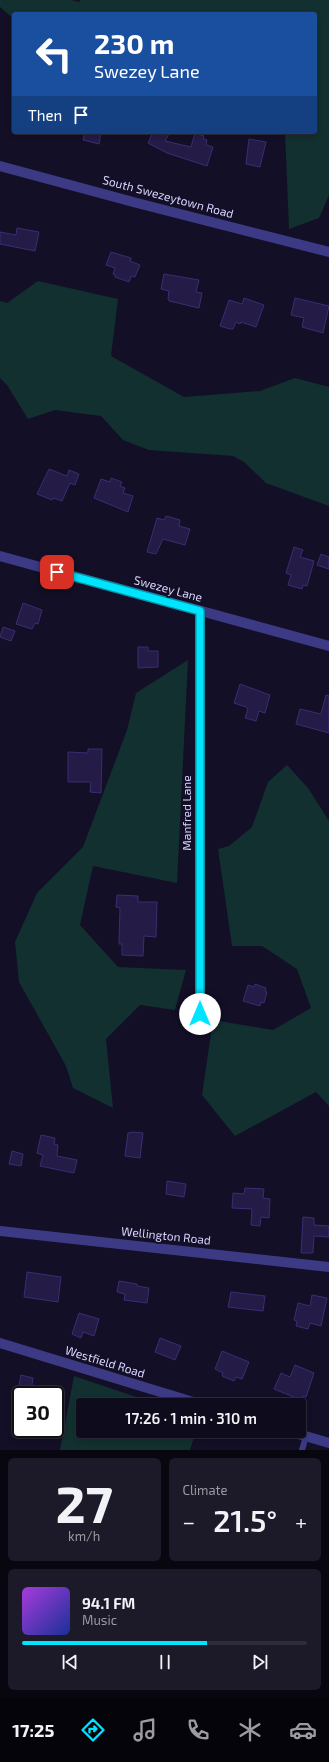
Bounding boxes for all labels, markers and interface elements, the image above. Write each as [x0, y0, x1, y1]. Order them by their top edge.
text: 230 m [94, 26, 175, 60]
icon: left [28, 28, 80, 80]
text: Swezey Lane [94, 60, 200, 82]
icon: arrive [70, 104, 92, 126]
text: Then [28, 106, 62, 124]
street label: South Swezeytown Road [101, 172, 235, 220]
pin [40, 555, 74, 589]
icon: arrive [46, 561, 68, 583]
street label: Swezey Lane [132, 572, 204, 604]
street label: Manfred Lane [179, 775, 193, 851]
position arrow [179, 993, 221, 1035]
street label: Wellington Road [121, 1223, 212, 1247]
street label: Westfield Road [64, 1342, 147, 1380]
speed limit sign: 30 [12, 1386, 64, 1438]
text: 17:26 · 1 min · 310 m [125, 1409, 257, 1427]
text: 27 [55, 1471, 113, 1533]
text: Climate [183, 1482, 227, 1498]
text: 21.5° [213, 1502, 277, 1538]
text: − [183, 1508, 195, 1534]
text: + [295, 1508, 307, 1534]
text: km/h [68, 1528, 100, 1544]
text: 94.1 FM [82, 1594, 135, 1612]
text: Music [82, 1612, 117, 1628]
icon: previous [59, 1651, 81, 1673]
icon: pause [154, 1651, 176, 1673]
icon: next [249, 1651, 271, 1673]
icon: directions [79, 1716, 107, 1744]
icon: music [131, 1716, 159, 1744]
icon: phone [184, 1716, 212, 1744]
icon: climate [236, 1716, 264, 1744]
icon: car [289, 1716, 317, 1744]
text: 17:25 [12, 1719, 55, 1741]

